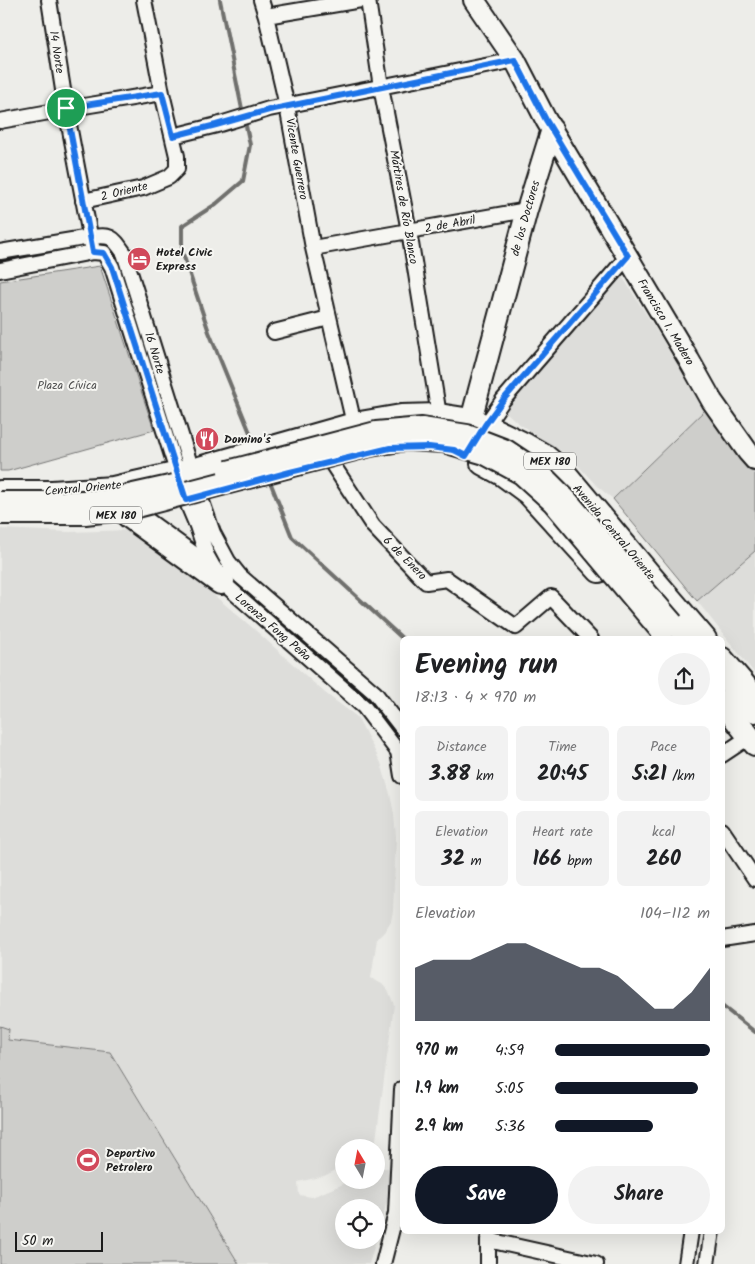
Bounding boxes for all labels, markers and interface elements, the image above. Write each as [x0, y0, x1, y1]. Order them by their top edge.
street label: 14 Norte [44, 29, 69, 75]
pin [45, 87, 87, 129]
icon: arrive [52, 94, 80, 122]
street label: Vicente Guerrero [280, 117, 313, 201]
street label: Mártires de Río Blanco [384, 149, 423, 266]
street label: 2 Oriente [99, 176, 150, 206]
street label: de los Doctores [506, 178, 545, 258]
street label: 2 de Abril [423, 211, 477, 238]
place label: Hotel Civic Express [156, 243, 213, 276]
hotel icon: Hotel Civic Express [126, 246, 152, 272]
street label: Francisco I. Madero [632, 275, 699, 369]
street label: 16 Norte [139, 330, 170, 377]
park label: Plaza Cívica [37, 376, 97, 395]
restaurant icon: Domino's [194, 426, 220, 452]
place label: Domino's [224, 430, 271, 449]
road number: MEX 180 [524, 452, 576, 470]
street label: Central Oriente [44, 476, 123, 501]
street label: Avenida Central Oriente [568, 480, 660, 585]
road number: MEX 180 [90, 506, 142, 524]
street label: 6 de Enero [378, 532, 431, 585]
street label: Lorenzo Fong Peña [230, 589, 315, 666]
text: Evening run [415, 643, 558, 688]
button: share [658, 653, 710, 705]
text: 18:13 · 4 × 970 m [415, 685, 536, 710]
text: Distance [436, 736, 487, 758]
text: Time [548, 736, 577, 758]
text: Pace [650, 736, 677, 758]
text: 3.88 [429, 758, 470, 791]
text: 20:45 [537, 758, 588, 791]
text: 5:21 [632, 758, 667, 791]
text: km [470, 765, 494, 787]
text: /km [667, 765, 695, 787]
text: Elevation [435, 821, 488, 843]
text: Heart rate [532, 821, 593, 843]
text: kcal [652, 821, 675, 843]
text: 32 [441, 843, 465, 876]
text: 166 [533, 843, 562, 876]
text: 260 [646, 843, 681, 876]
text: m [465, 850, 482, 872]
text: bpm [562, 850, 592, 872]
text: Elevation [415, 901, 476, 926]
text: 104–112 m [640, 901, 710, 926]
text: 970 m [415, 1038, 458, 1063]
text: 4:59 [495, 1038, 524, 1063]
text: 1.9 km [415, 1076, 459, 1101]
text: 5:05 [495, 1076, 524, 1101]
text: 2.9 km [415, 1114, 463, 1139]
text: 5:36 [495, 1114, 526, 1139]
north arrow [335, 1139, 385, 1189]
map controls [335, 1139, 385, 1249]
place label: Deportivo Petrolero [106, 1144, 156, 1177]
sports icon: Deportivo Petrolero [75, 1147, 101, 1173]
button: Save [415, 1166, 558, 1224]
button: Share [568, 1166, 710, 1224]
button: locate [335, 1199, 385, 1249]
scale bar [15, 1229, 102, 1252]
text: 50 m [22, 1230, 53, 1252]

